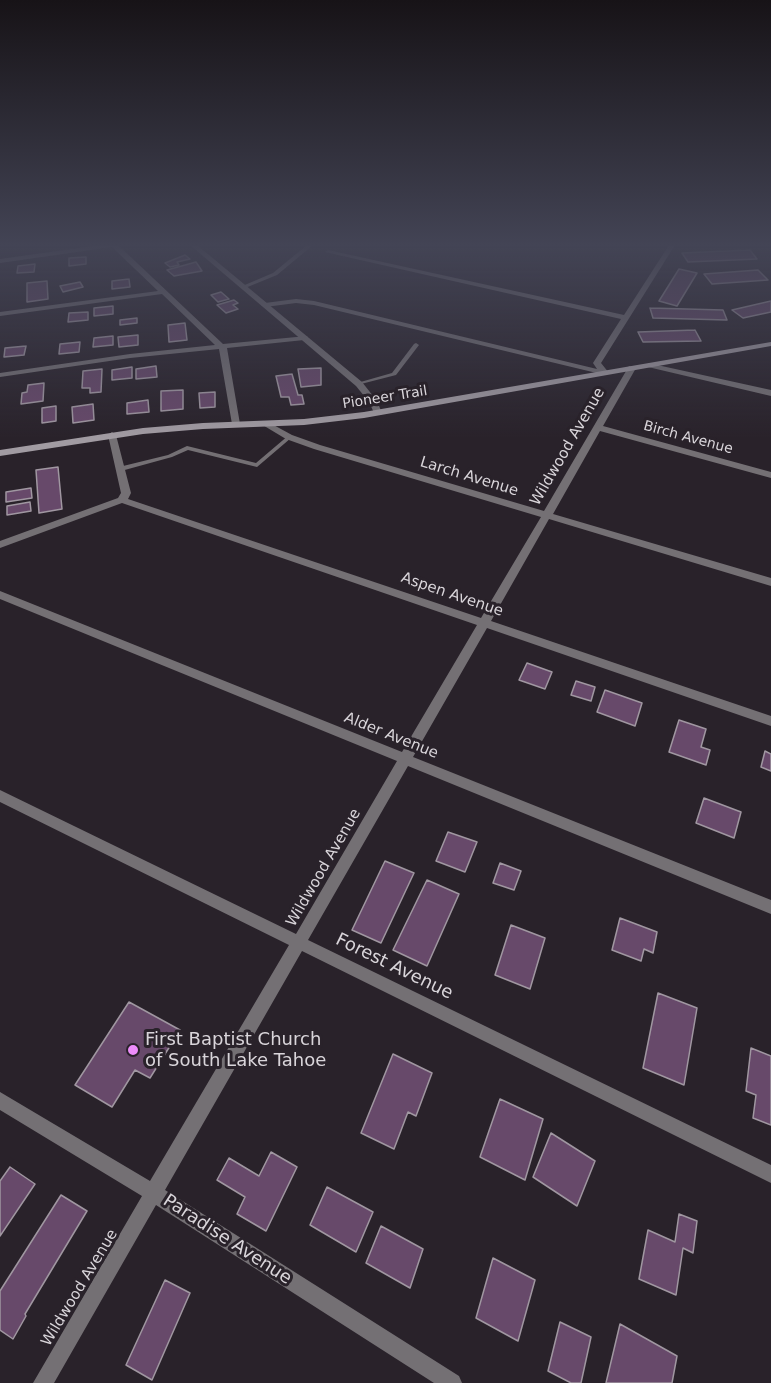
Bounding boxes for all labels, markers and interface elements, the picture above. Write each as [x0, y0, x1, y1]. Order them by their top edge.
street label: Pioneer Trail [341, 383, 429, 413]
street label: Wildwood Avenue [527, 385, 609, 509]
street label: Birch Avenue [641, 418, 735, 458]
street label: Larch Avenue [418, 454, 520, 500]
street label: Aspen Avenue [399, 569, 505, 621]
street label: Alder Avenue [341, 709, 441, 763]
street label: Wildwood Avenue [283, 806, 365, 930]
street label: Forest Avenue [332, 929, 456, 1005]
place label: First Baptist Church of South Lake Tahoe [145, 1029, 326, 1072]
marker: First Baptist Church of South Lake Tahoe [126, 1043, 140, 1057]
street label: Paradise Avenue [159, 1190, 295, 1290]
street label: Wildwood Avenue [38, 1226, 122, 1350]

